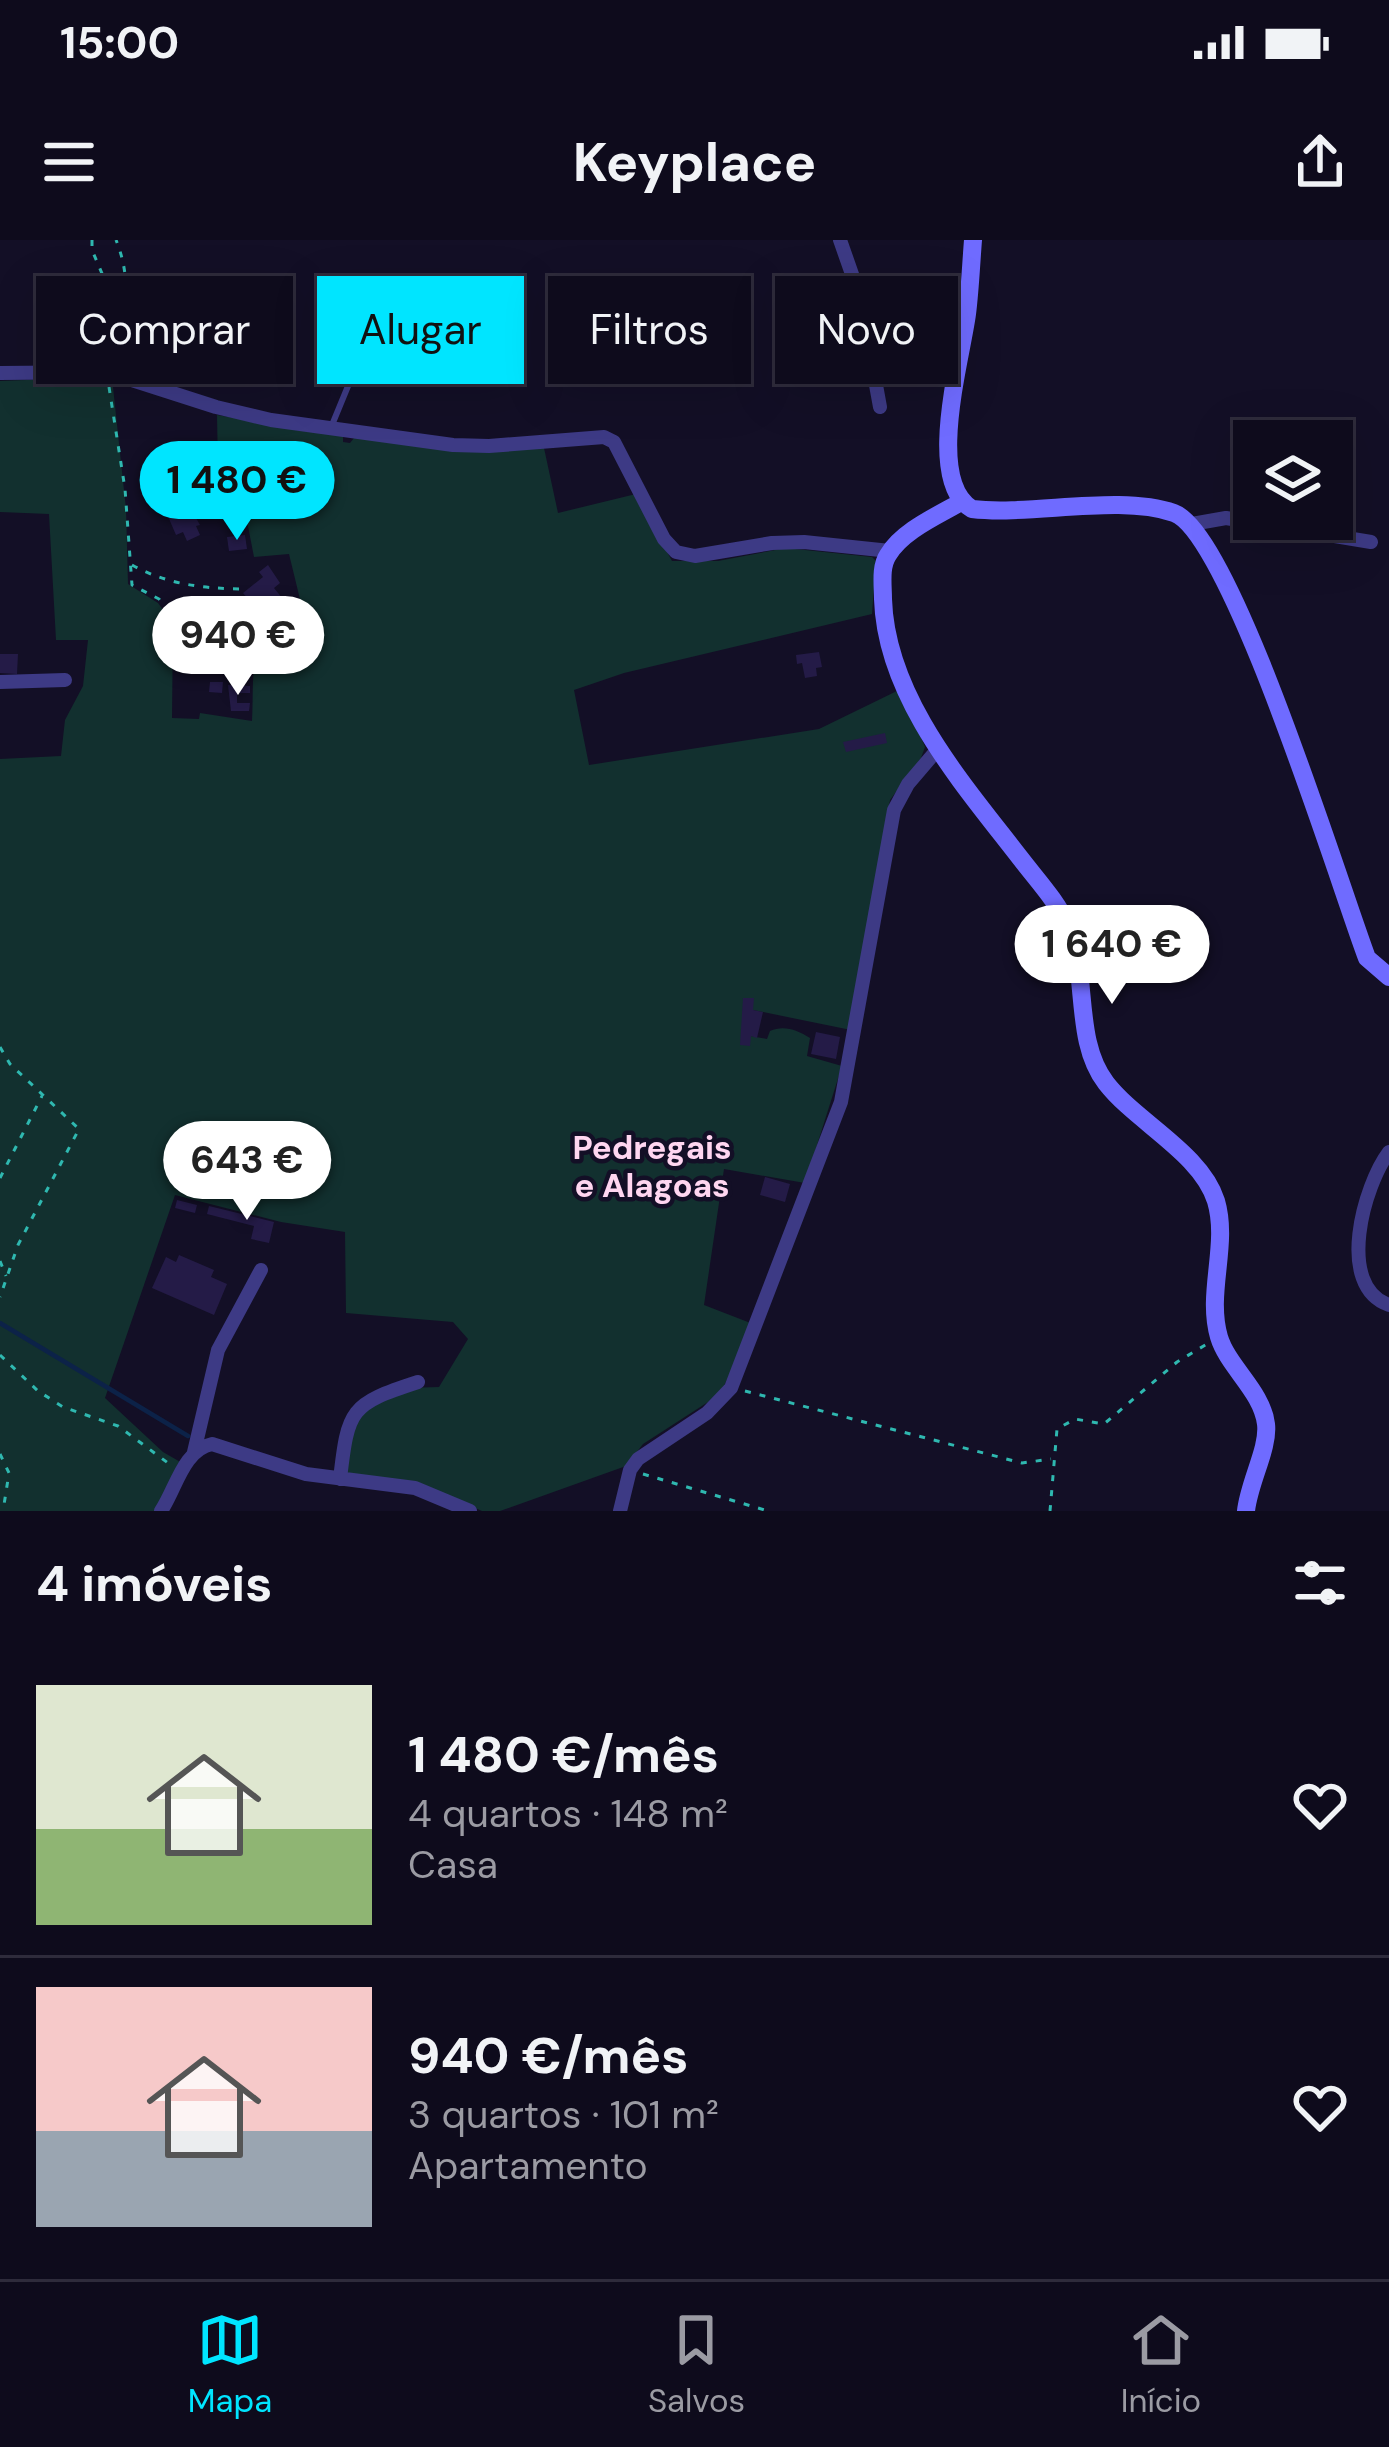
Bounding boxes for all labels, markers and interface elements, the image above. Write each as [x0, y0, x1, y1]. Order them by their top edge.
text: 15:00 [60, 13, 179, 72]
text: Keyplace [573, 127, 816, 198]
icon: menu [36, 129, 102, 195]
icon: share [1287, 129, 1353, 195]
chip: Comprar [36, 276, 293, 384]
chip: Alugar [317, 276, 524, 384]
chip: Filtros [548, 276, 751, 384]
chip: Novo [775, 276, 958, 384]
map controls [1233, 420, 1353, 540]
button: layers [1233, 420, 1353, 540]
pin: 1 480 € [126, 441, 348, 543]
text: 1 480 € [167, 454, 307, 505]
pin: 940 € [154, 596, 322, 698]
text: 940 € [179, 609, 297, 660]
pin: 1 640 € [1001, 905, 1223, 1007]
text: 1 640 € [1042, 918, 1182, 969]
pin: 643 € [163, 1121, 331, 1223]
district label: Pedregais e Alagoas [572, 1126, 732, 1207]
text: 643 € [190, 1134, 304, 1185]
text: 4 imóveis [36, 1550, 272, 1617]
icon: filters [1287, 1550, 1353, 1616]
text: 1 480 €/mês [408, 1721, 719, 1788]
icon: home [132, 1733, 276, 1877]
icon: heart [1287, 1772, 1353, 1838]
text: 4 quartos · 148 m² [408, 1788, 728, 1839]
text: Casa [408, 1839, 498, 1890]
text: 940 €/mês [408, 2022, 688, 2089]
icon: home [132, 2035, 276, 2179]
icon: heart [1287, 2074, 1353, 2140]
text: 3 quartos · 101 m² [408, 2089, 719, 2140]
text: Apartamento [408, 2140, 648, 2191]
tab: Mapa [188, 2307, 272, 2422]
tab: Salvos [648, 2307, 745, 2422]
tab: Início [1121, 2307, 1201, 2422]

